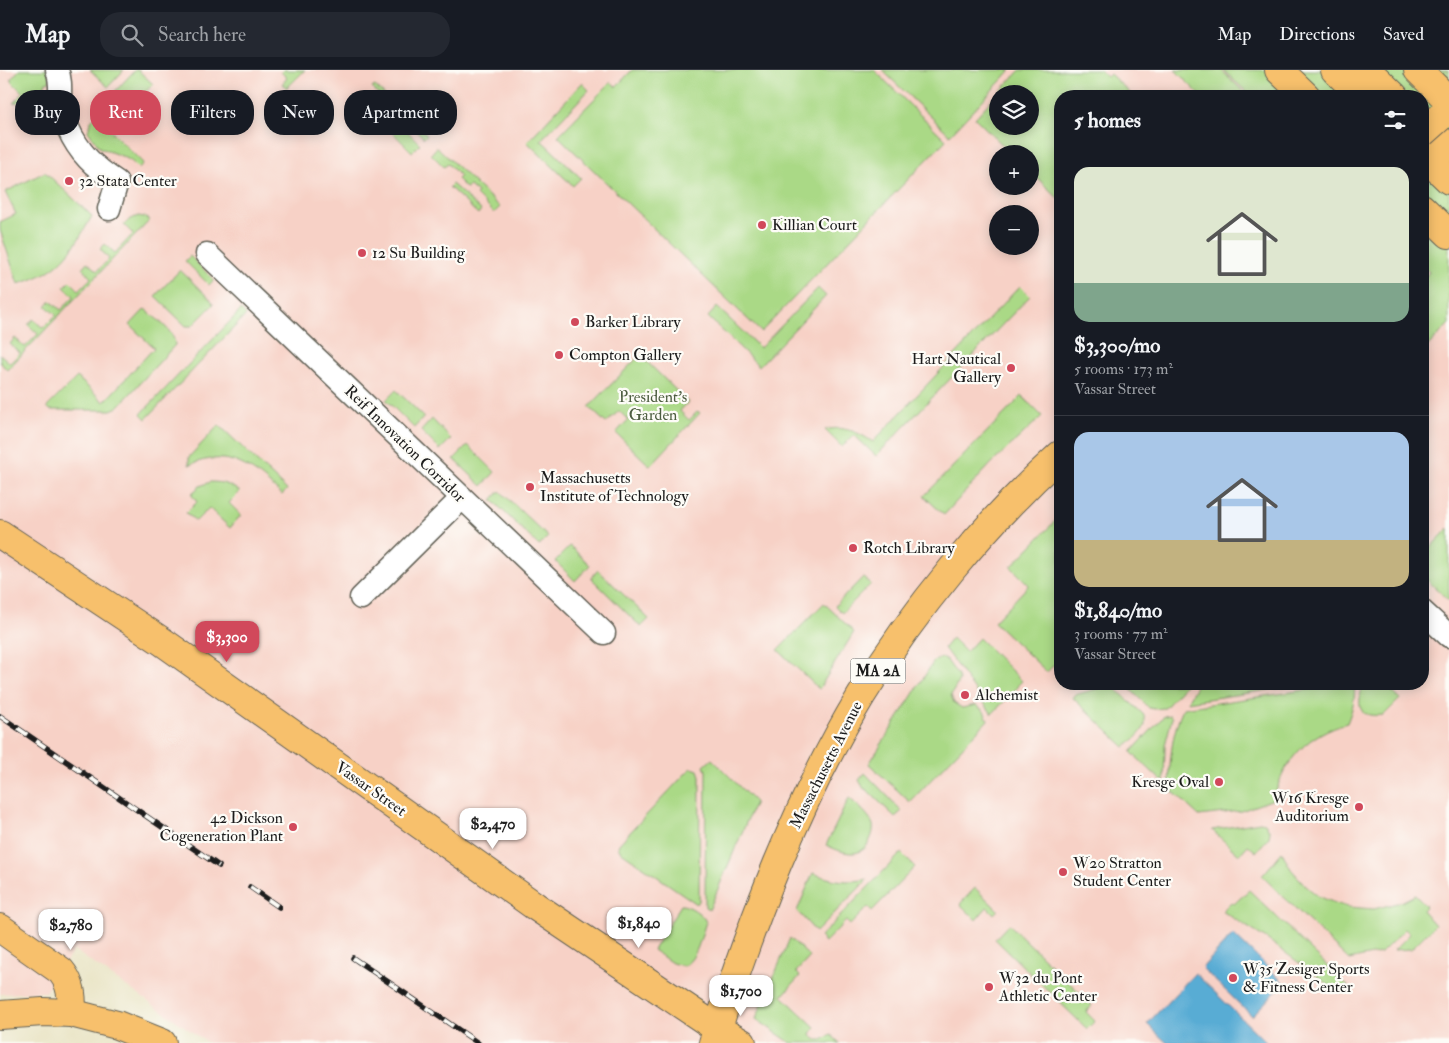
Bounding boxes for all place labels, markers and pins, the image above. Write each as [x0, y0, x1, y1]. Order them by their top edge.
place label: 32 Stata Center [79, 171, 177, 191]
marker: 32 Stata Center [63, 175, 75, 187]
place label: Killian Court [772, 215, 857, 235]
marker: Killian Court [756, 219, 768, 231]
place label: 12 Su Building [372, 243, 466, 263]
marker: 12 Su Building [356, 247, 368, 259]
place label: Barker Library [585, 312, 681, 332]
marker: Barker Library [569, 316, 581, 328]
place label: Compton Gallery [569, 345, 682, 366]
marker: Compton Gallery [553, 349, 565, 361]
place label: Hart Nautical Gallery [912, 349, 1002, 387]
marker: Hart Nautical Gallery [1005, 362, 1017, 374]
place label: Massachusetts Institute of Technology [540, 468, 689, 506]
marker: Massachusetts Institute of Technology [524, 481, 536, 493]
place label: Rotch Library [863, 538, 955, 558]
marker: Rotch Library [847, 542, 859, 554]
pin: $3,300 [186, 620, 268, 663]
place label: Alchemist [974, 685, 1038, 705]
marker: Alchemist [959, 689, 971, 701]
place label: Kresge Oval [1131, 772, 1209, 792]
marker: Kresge Oval [1213, 776, 1225, 788]
place label: W16 Kresge Auditorium [1271, 788, 1350, 826]
marker: W16 Kresge Auditorium [1353, 801, 1365, 813]
place label: 42 Dickson Cogeneration Plant [159, 808, 283, 846]
pin: $2,470 [452, 808, 534, 850]
marker: 42 Dickson Cogeneration Plant [287, 821, 299, 833]
place label: W20 Stratton Student Center [1072, 853, 1171, 891]
marker: W20 Stratton Student Center [1057, 866, 1069, 878]
pin: $1,840 [598, 906, 680, 949]
pin: $2,780 [30, 908, 112, 951]
place label: W35 Zesiger Sports & Fitness Center [1242, 959, 1369, 997]
place label: W32 du Pont Athletic Center [998, 968, 1097, 1006]
marker: W35 Zesiger Sports & Fitness Center [1227, 972, 1239, 984]
pin: $1,700 [700, 974, 782, 1017]
marker: W32 du Pont Athletic Center [983, 981, 995, 993]

